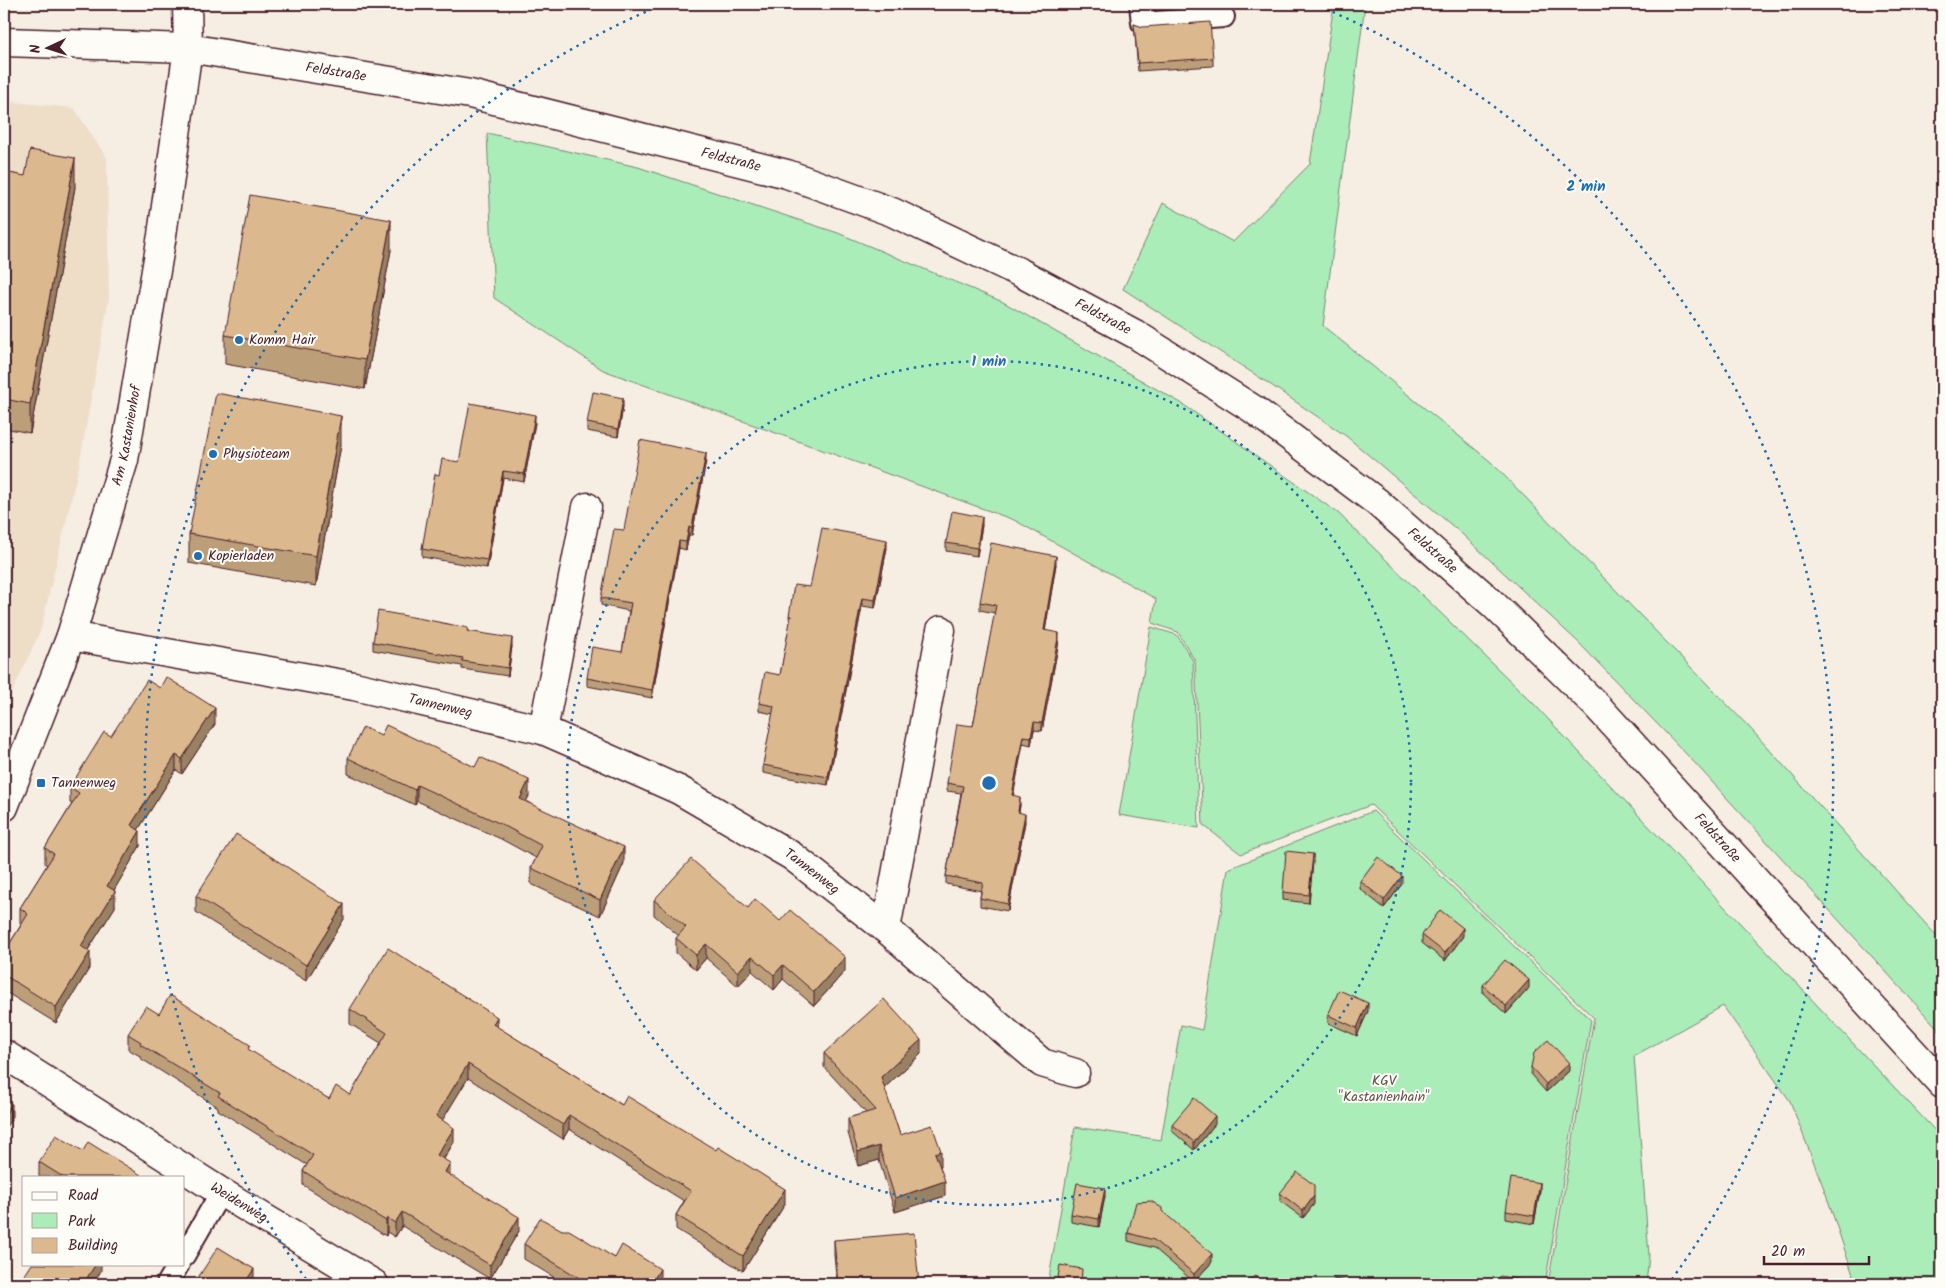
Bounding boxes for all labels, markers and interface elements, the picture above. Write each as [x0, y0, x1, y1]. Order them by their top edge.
north arrow [22, 22, 72, 72]
text: N [25, 44, 47, 54]
street label: Feldstraße [304, 56, 369, 88]
street label: Feldstraße [699, 142, 764, 178]
text: 2 min [1566, 175, 1606, 199]
street label: Feldstraße [1071, 293, 1136, 341]
place label: Komm Hair [249, 329, 317, 351]
marker: Komm Hair [233, 334, 245, 346]
text: 1 min [972, 350, 1006, 374]
street label: Am Kastanienhof [106, 382, 148, 488]
place label: Physioteam [223, 443, 290, 465]
marker: Physioteam [207, 448, 219, 460]
street label: Feldstraße [1402, 522, 1463, 580]
place label: Kopierladen [208, 545, 274, 567]
marker: Kopierladen [192, 550, 204, 562]
street label: Tannenweg [406, 688, 475, 724]
place label: Tannenweg [51, 772, 116, 794]
centre of rings [980, 774, 998, 792]
marker: Tannenweg [35, 777, 47, 789]
street label: Feldstraße [1689, 808, 1747, 868]
street label: Tannenweg [780, 843, 844, 900]
park label: KGV "Kastanienhain" [1338, 1070, 1430, 1108]
legend [22, 1176, 185, 1266]
street label: Weidenweg [206, 1177, 272, 1229]
text: Road [68, 1184, 99, 1208]
text: Park [68, 1210, 96, 1234]
scale bar [1764, 1233, 1868, 1265]
text: Building [68, 1234, 118, 1258]
text: 20 m [1771, 1240, 1805, 1264]

